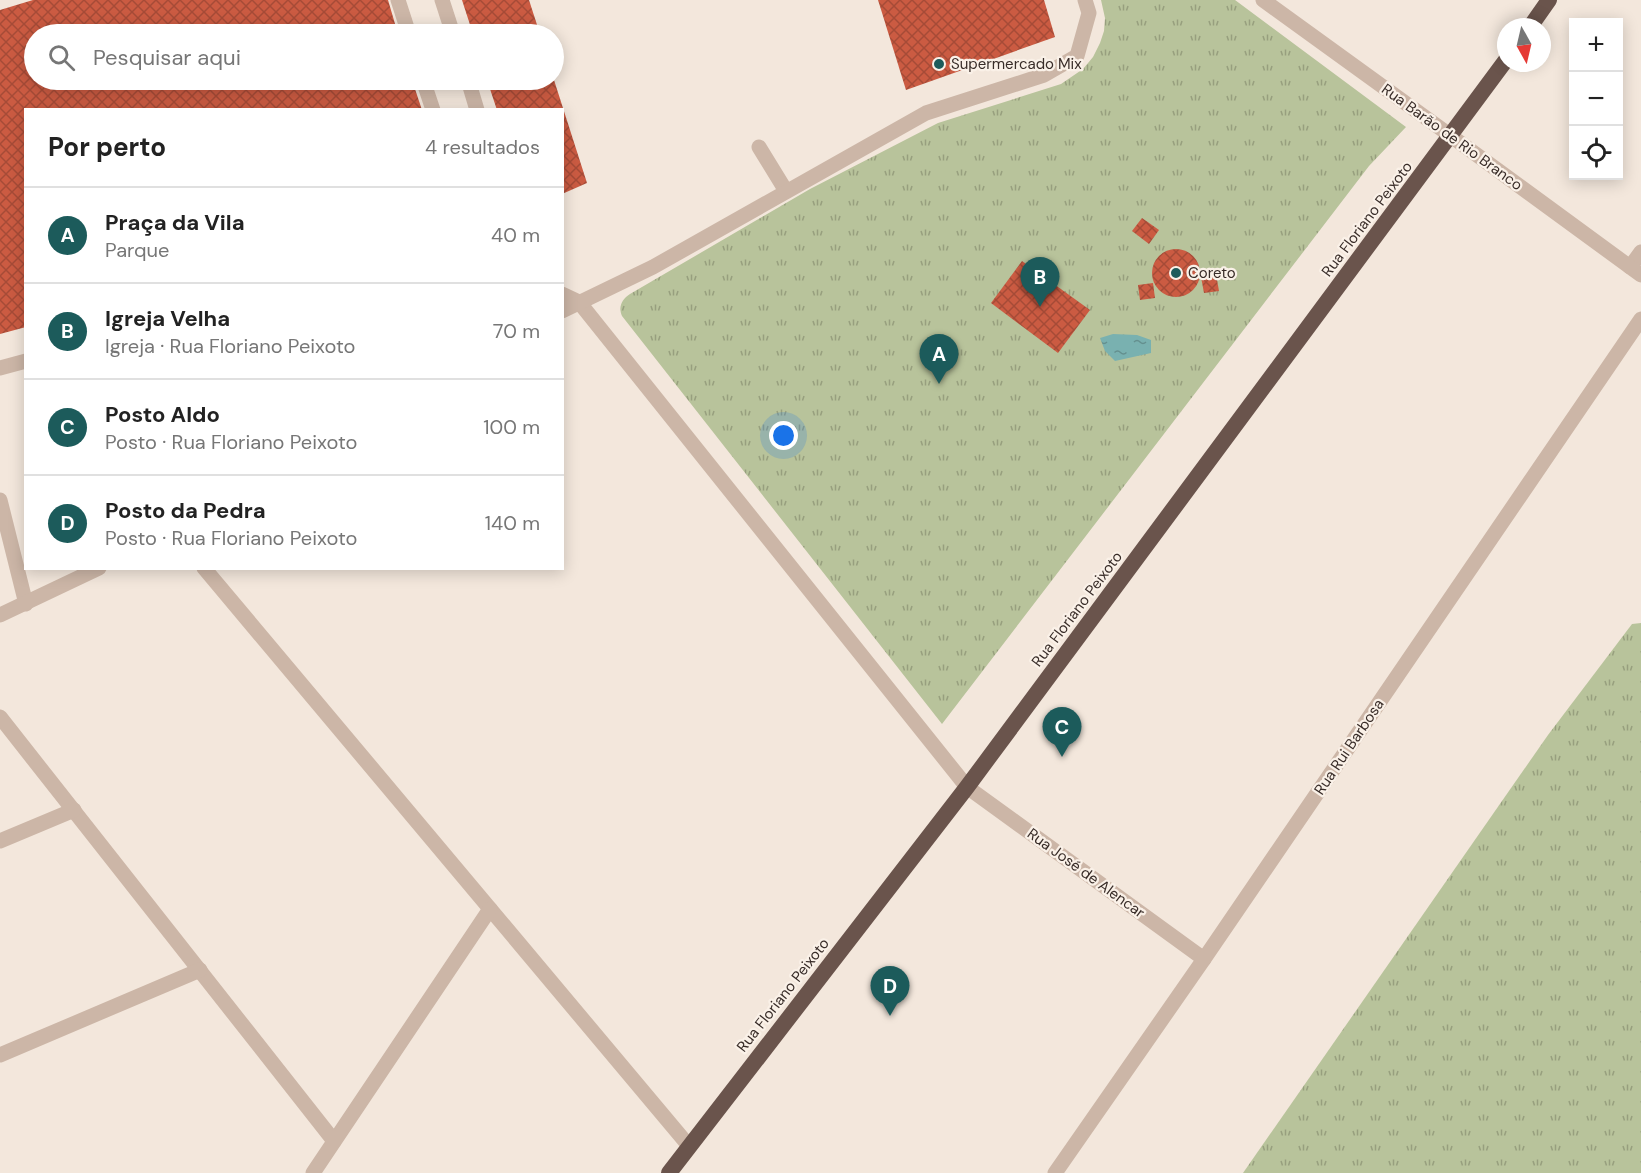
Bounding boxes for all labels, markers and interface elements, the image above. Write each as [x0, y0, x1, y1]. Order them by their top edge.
north arrow [1497, 18, 1551, 72]
map controls [1569, 18, 1623, 180]
button: + [1569, 18, 1623, 72]
search box [24, 24, 564, 90]
icon: search [45, 41, 78, 74]
text: Pesquisar aqui [93, 43, 241, 72]
place label: Supermercado Mix [951, 54, 1082, 74]
marker: Supermercado Mix [932, 57, 946, 71]
button: − [1569, 72, 1623, 126]
street label: Rua Barão de Rio Branco [1378, 79, 1527, 195]
button: locate [1569, 126, 1623, 180]
text: Por perto [48, 130, 166, 164]
text: 4 resultados [425, 134, 540, 160]
street label: Rua Floriano Peixoto [1317, 157, 1417, 281]
text: Praça da Vila [105, 208, 245, 237]
text: A [60, 222, 75, 248]
text: 40 m [491, 222, 540, 248]
text: Parque [105, 237, 169, 263]
pin: B [1020, 258, 1060, 307]
place label: Coreto [1188, 263, 1236, 283]
marker: Coreto [1169, 266, 1183, 280]
text: Igreja Velha [105, 304, 230, 333]
text: B [61, 318, 74, 344]
text: 70 m [493, 318, 540, 344]
text: Igreja · Rua Floriano Peixoto [105, 333, 355, 359]
pin: A [920, 334, 958, 384]
text: Posto Aldo [105, 400, 220, 429]
text: C [60, 414, 75, 440]
text: 100 m [483, 414, 540, 440]
your location [769, 421, 798, 450]
text: Posto · Rua Floriano Peixoto [105, 429, 357, 455]
text: Posto da Pedra [105, 496, 266, 525]
text: D [60, 510, 75, 536]
text: 140 m [485, 510, 540, 536]
text: Posto · Rua Floriano Peixoto [105, 525, 357, 551]
street label: Rua Floriano Peixoto [1027, 547, 1127, 671]
street label: Rua Rui Barbosa [1310, 695, 1388, 799]
pin: C [1042, 708, 1082, 757]
street label: Rua José de Alencar [1023, 824, 1149, 923]
street label: Rua Floriano Peixoto [732, 934, 834, 1056]
pin: D [870, 966, 910, 1016]

